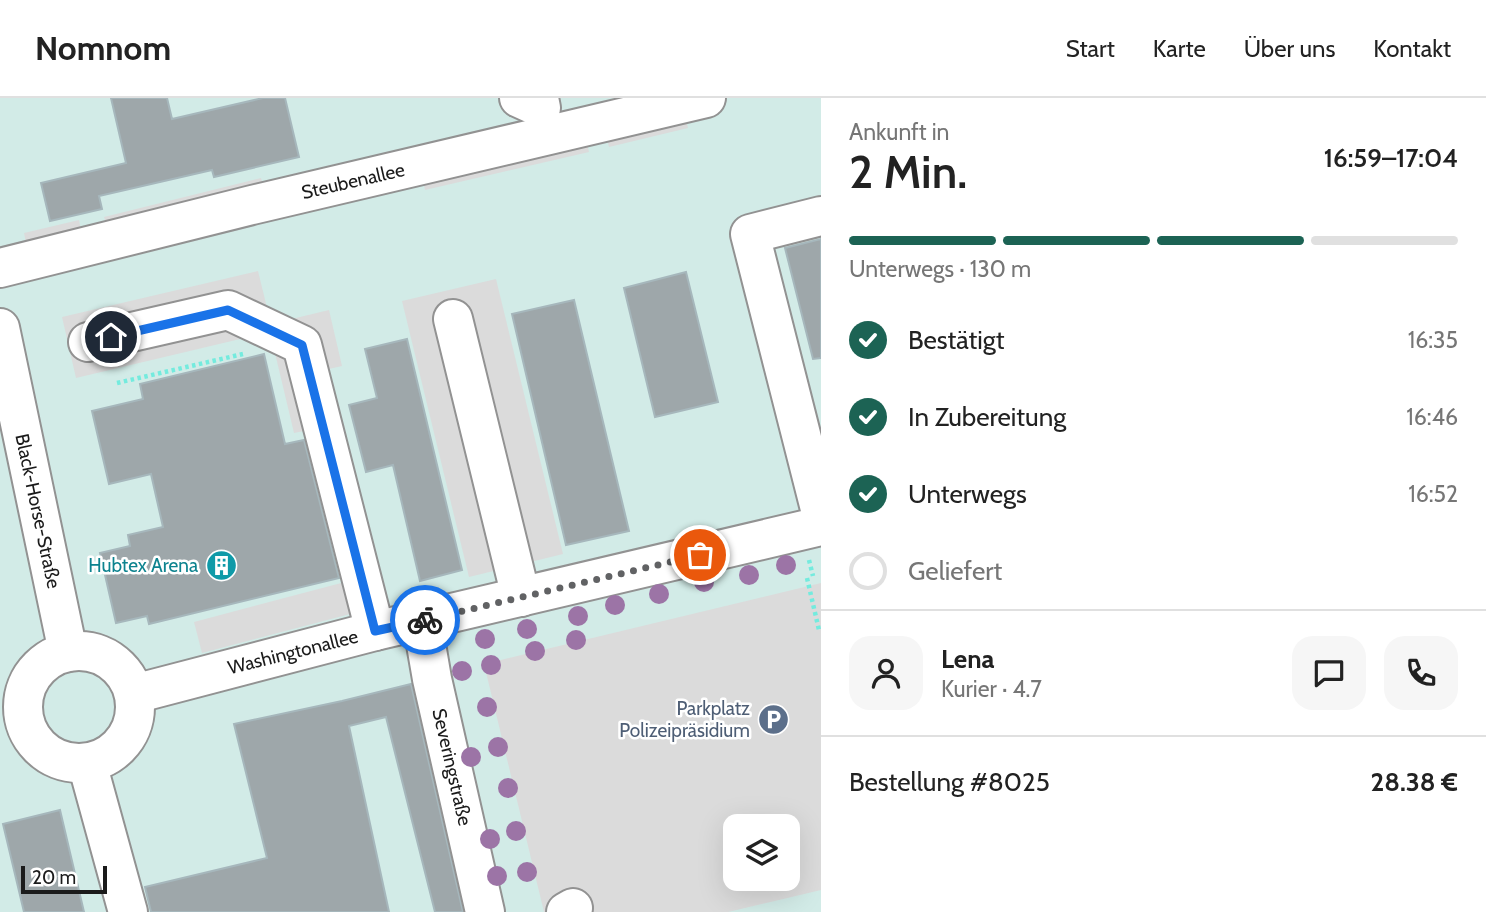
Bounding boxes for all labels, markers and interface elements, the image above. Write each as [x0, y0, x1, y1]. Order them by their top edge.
text: Nomnom [35, 28, 171, 68]
text: Start [1066, 34, 1115, 63]
text: Karte [1153, 34, 1206, 63]
text: Über uns [1244, 34, 1335, 63]
text: Kontakt [1373, 34, 1451, 63]
text: Ankunft in [849, 118, 949, 146]
text: 16:59–17:04 [1324, 142, 1458, 174]
text: 2 Min. [849, 144, 967, 200]
street label: Steubenallee [299, 158, 407, 204]
text: Unterwegs · 130 m [849, 255, 1031, 283]
pin [81, 307, 141, 367]
icon: home [92, 318, 130, 356]
icon: check [849, 321, 887, 359]
text: Bestätigt [908, 324, 1005, 356]
text: 16:35 [1408, 326, 1458, 354]
icon: check [849, 398, 887, 436]
text: In Zubereitung [908, 401, 1066, 433]
text: 16:46 [1406, 403, 1458, 431]
street label: Black-Horse-Straße [10, 432, 66, 591]
icon: check [849, 475, 887, 513]
text: Unterwegs [908, 478, 1027, 510]
text: 16:52 [1408, 480, 1458, 508]
pin [670, 525, 730, 585]
icon: bag [681, 536, 719, 574]
building icon: Hubtex Arena [204, 548, 238, 582]
place label: Hubtex Arena [88, 554, 198, 577]
text: Geliefert [908, 555, 1002, 587]
courier [390, 585, 460, 655]
icon: bike [406, 601, 444, 639]
street label: Washingtonallee [225, 625, 361, 679]
button: person [849, 636, 923, 710]
button: chat [1292, 636, 1366, 710]
button: phone [1384, 636, 1458, 710]
text: Lena [941, 643, 995, 675]
text: Kurier · 4.7 [941, 675, 1042, 703]
place label: Parkplatz Polizeipräsidium [619, 697, 750, 742]
parking icon: Parkplatz Polizeipräsidium [756, 702, 790, 736]
street label: Severingstraße [427, 706, 477, 828]
text: Bestellung #8025 [849, 766, 1050, 798]
text: 28.38 € [1371, 766, 1458, 798]
map controls [723, 814, 800, 891]
button: layers [723, 814, 800, 891]
scale bar [21, 863, 107, 895]
text: 20 m [32, 866, 76, 889]

